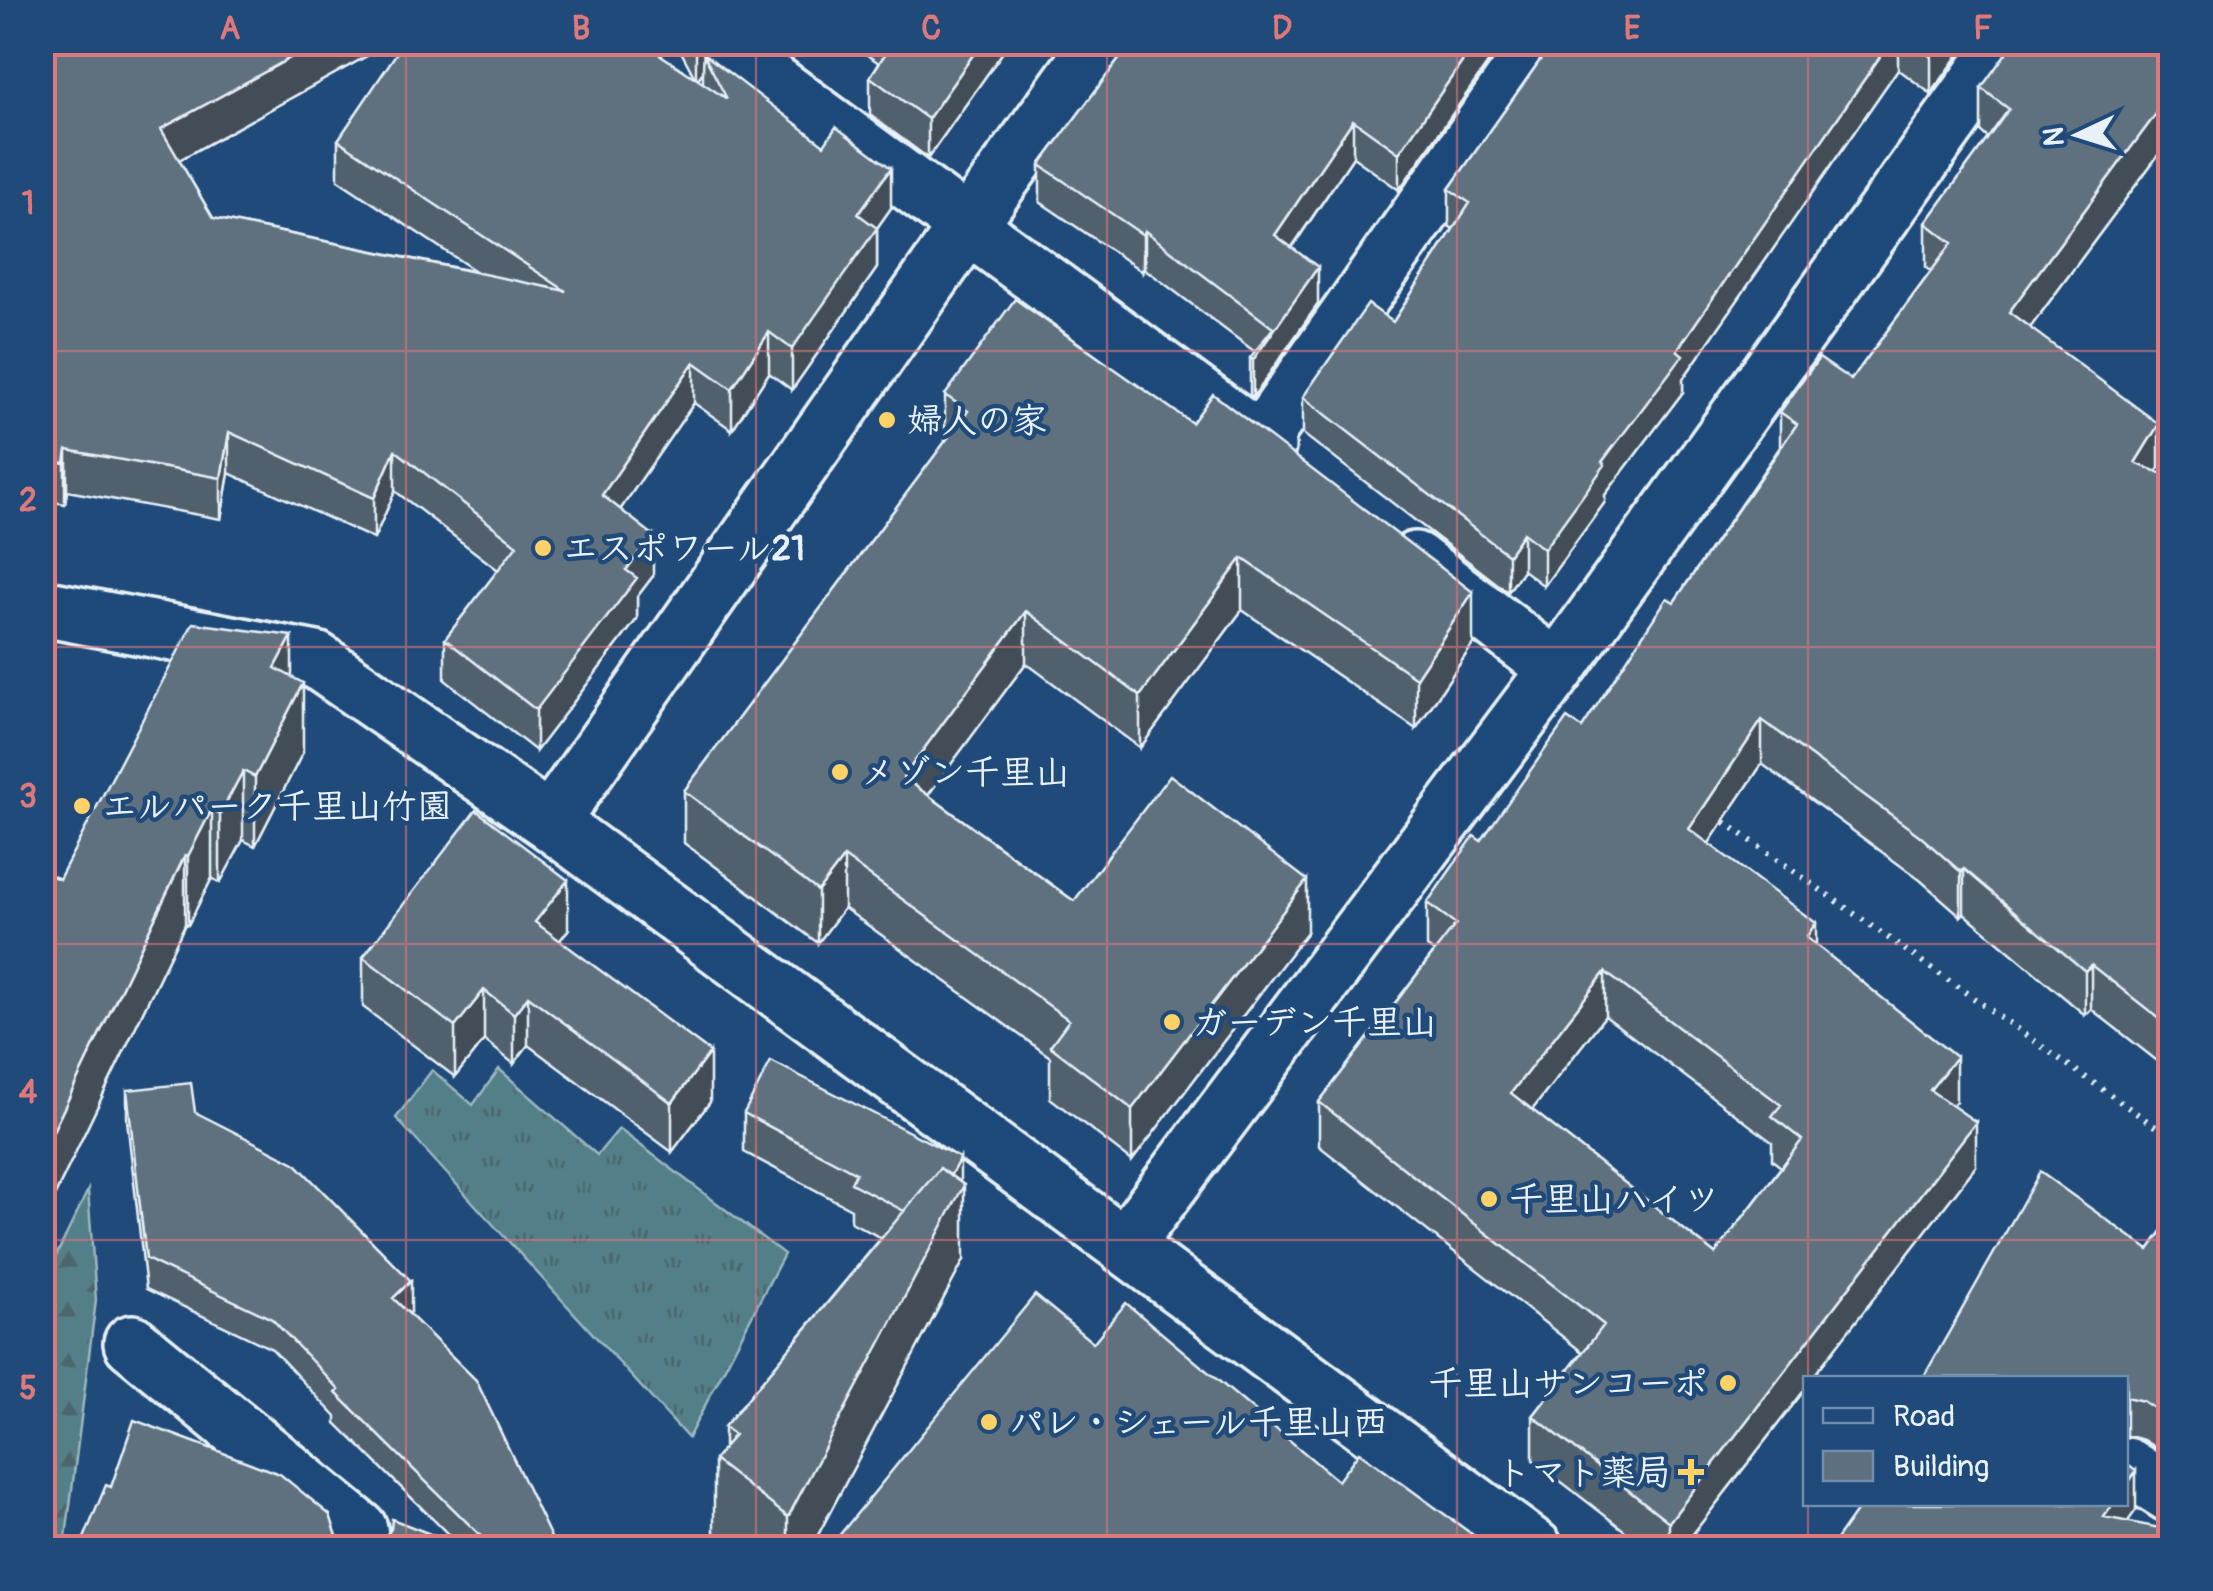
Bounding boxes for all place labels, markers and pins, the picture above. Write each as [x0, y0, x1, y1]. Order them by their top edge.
place label: 婦人の家 [907, 399, 1047, 443]
marker: 婦人の家 [876, 409, 898, 431]
place label: エスポワール21 [563, 527, 805, 571]
marker: エスポワール21 [532, 537, 554, 559]
place label: メゾン千里山 [860, 751, 1070, 795]
marker: メゾン千里山 [829, 761, 851, 783]
place label: エルパーク千里山竹園 [102, 785, 452, 829]
marker: エルパーク千里山竹園 [71, 795, 93, 817]
place label: ガーデン千里山 [1192, 1001, 1437, 1045]
marker: ガーデン千里山 [1161, 1011, 1183, 1033]
place label: 千里山ハイツ [1509, 1178, 1719, 1222]
marker: 千里山ハイツ [1478, 1188, 1500, 1210]
place label: 千里山サンコーポ [1428, 1362, 1708, 1406]
marker: 千里山サンコーポ [1717, 1372, 1739, 1394]
place label: パレ・シェール千里山西 [1009, 1401, 1388, 1445]
marker: パレ・シェール千里山西 [978, 1411, 1000, 1433]
place label: トマト薬局 [1496, 1451, 1671, 1495]
marker: トマト薬局 [1680, 1461, 1702, 1483]

